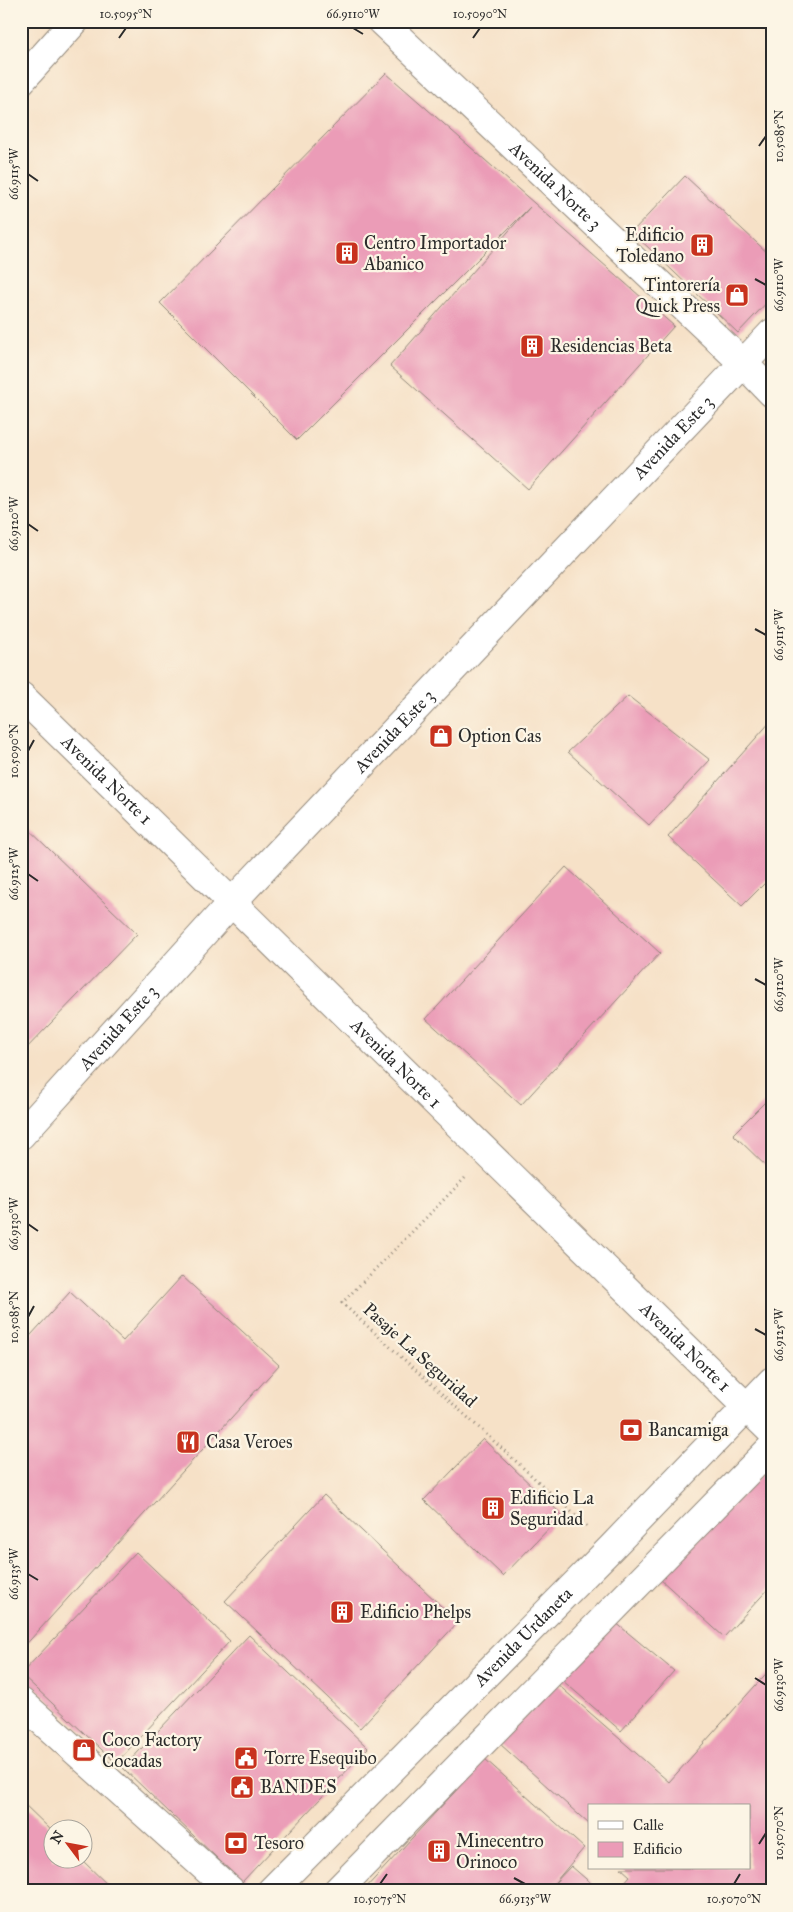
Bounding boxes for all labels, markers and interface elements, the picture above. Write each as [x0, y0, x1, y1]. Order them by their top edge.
text: 10.5095°N [99, 7, 153, 21]
text: 66.9110°W [326, 7, 380, 21]
text: 10.5090°N [453, 7, 507, 21]
text: 10.5085°N [772, 109, 786, 163]
street label: Avenida Norte 3 [504, 137, 606, 234]
text: 66.9115°W [7, 147, 21, 200]
place label: Edificio Toledano [616, 224, 684, 267]
place label: Centro Importador Abanico [363, 232, 506, 275]
building icon: Edificio Toledano [689, 232, 715, 258]
building icon: Centro Importador Abanico [334, 240, 360, 266]
text: 66.9110°W [772, 258, 786, 312]
place label: Tintorería Quick Press [636, 274, 720, 317]
shop icon: Tintorería Quick Press [724, 282, 750, 308]
building icon: Residencias Beta [519, 333, 545, 359]
place label: Residencias Beta [550, 335, 672, 357]
street label: Avenida Este 3 [628, 391, 718, 484]
text: 66.9120°W [7, 496, 21, 551]
text: 66.9115°W [772, 608, 786, 661]
street label: Avenida Este 3 [349, 685, 439, 778]
shop icon: Option Cas [428, 723, 454, 749]
text: 10.5090°N [7, 724, 21, 778]
place label: Option Cas [458, 725, 541, 747]
street label: Avenida Norte 1 [56, 730, 157, 829]
text: 66.9125°W [7, 847, 21, 901]
text: 66.9120°W [772, 957, 786, 1012]
street label: Avenida Este 3 [74, 980, 162, 1075]
street label: Avenida Norte 1 [345, 1014, 446, 1113]
text: 66.9130°W [7, 1197, 21, 1251]
text: 10.5085°N [7, 1290, 21, 1344]
street label: Avenida Norte 1 [635, 1297, 735, 1396]
street label: Pasaje La Seguridad [358, 1298, 481, 1413]
text: 66.9125°W [772, 1308, 786, 1362]
bank icon: Bancamiga [618, 1417, 644, 1443]
place label: Bancamiga [648, 1419, 729, 1442]
restaurant icon: Casa Veroes [175, 1429, 201, 1455]
place label: Casa Veroes [206, 1431, 293, 1453]
place label: Edificio La Seguridad [510, 1487, 594, 1531]
building icon: Edificio La Seguridad [480, 1495, 506, 1521]
text: 66.9135°W [7, 1547, 21, 1600]
street label: Avenida Urdaneta [468, 1582, 577, 1692]
building icon: Edificio Phelps [329, 1599, 355, 1625]
place label: Edificio Phelps [360, 1601, 471, 1623]
text: 66.9130°W [772, 1658, 786, 1712]
place label: Coco Factory Cocadas [102, 1729, 202, 1772]
shop icon: Coco Factory Cocadas [71, 1737, 97, 1763]
public building icon: Torre Esequibo [233, 1745, 259, 1771]
place label: Torre Esequibo [264, 1747, 377, 1770]
public building icon: BANDES [229, 1774, 255, 1800]
place label: BANDES [260, 1776, 337, 1798]
legend [588, 1804, 750, 1870]
text: 10.5070°N [772, 1806, 786, 1860]
text: Calle [633, 1816, 664, 1834]
north arrow [42, 1820, 92, 1870]
text: N [47, 1828, 68, 1847]
bank icon: Tesoro [223, 1830, 249, 1856]
place label: Minecentro Orinoco [456, 1830, 544, 1873]
place label: Tesoro [254, 1832, 304, 1854]
building icon: Minecentro Orinoco [426, 1838, 452, 1864]
text: Edificio [633, 1840, 682, 1858]
text: 10.5075°N [353, 1892, 407, 1906]
text: 66.9135°W [499, 1892, 552, 1906]
text: 10.5070°N [707, 1892, 761, 1906]

